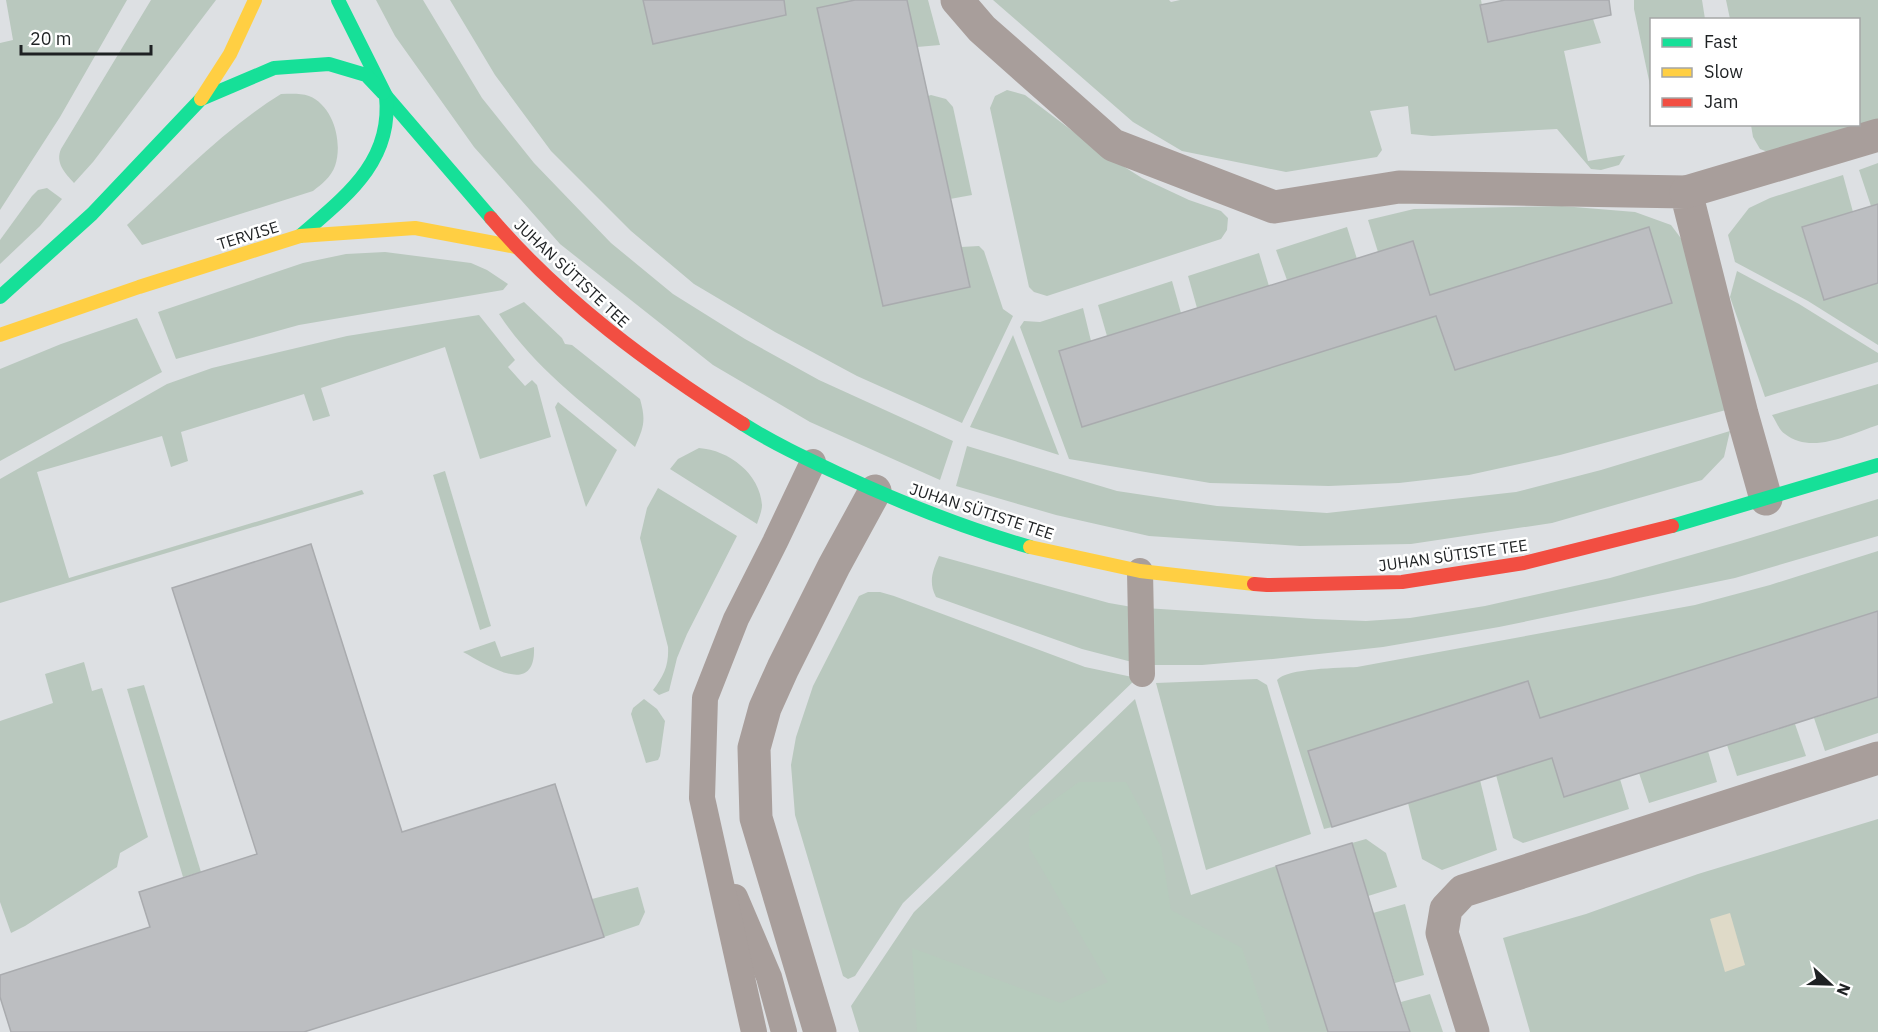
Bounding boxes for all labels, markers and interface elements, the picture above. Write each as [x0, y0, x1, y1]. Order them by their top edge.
scale bar [21, 18, 152, 56]
legend [1650, 18, 1860, 126]
text: 20 m [30, 27, 72, 50]
text: Fast [1704, 30, 1738, 53]
text: Slow [1704, 60, 1743, 83]
text: Jam [1704, 90, 1739, 113]
street label: JUHAN SÜTISTE TEE [510, 214, 634, 332]
street label: TERVISE [215, 216, 281, 254]
street label: JUHAN SÜTISTE TEE [907, 478, 1057, 544]
street label: JUHAN SÜTISTE TEE [1377, 535, 1529, 575]
north arrow [1800, 954, 1860, 1014]
text: N [1832, 980, 1855, 999]

